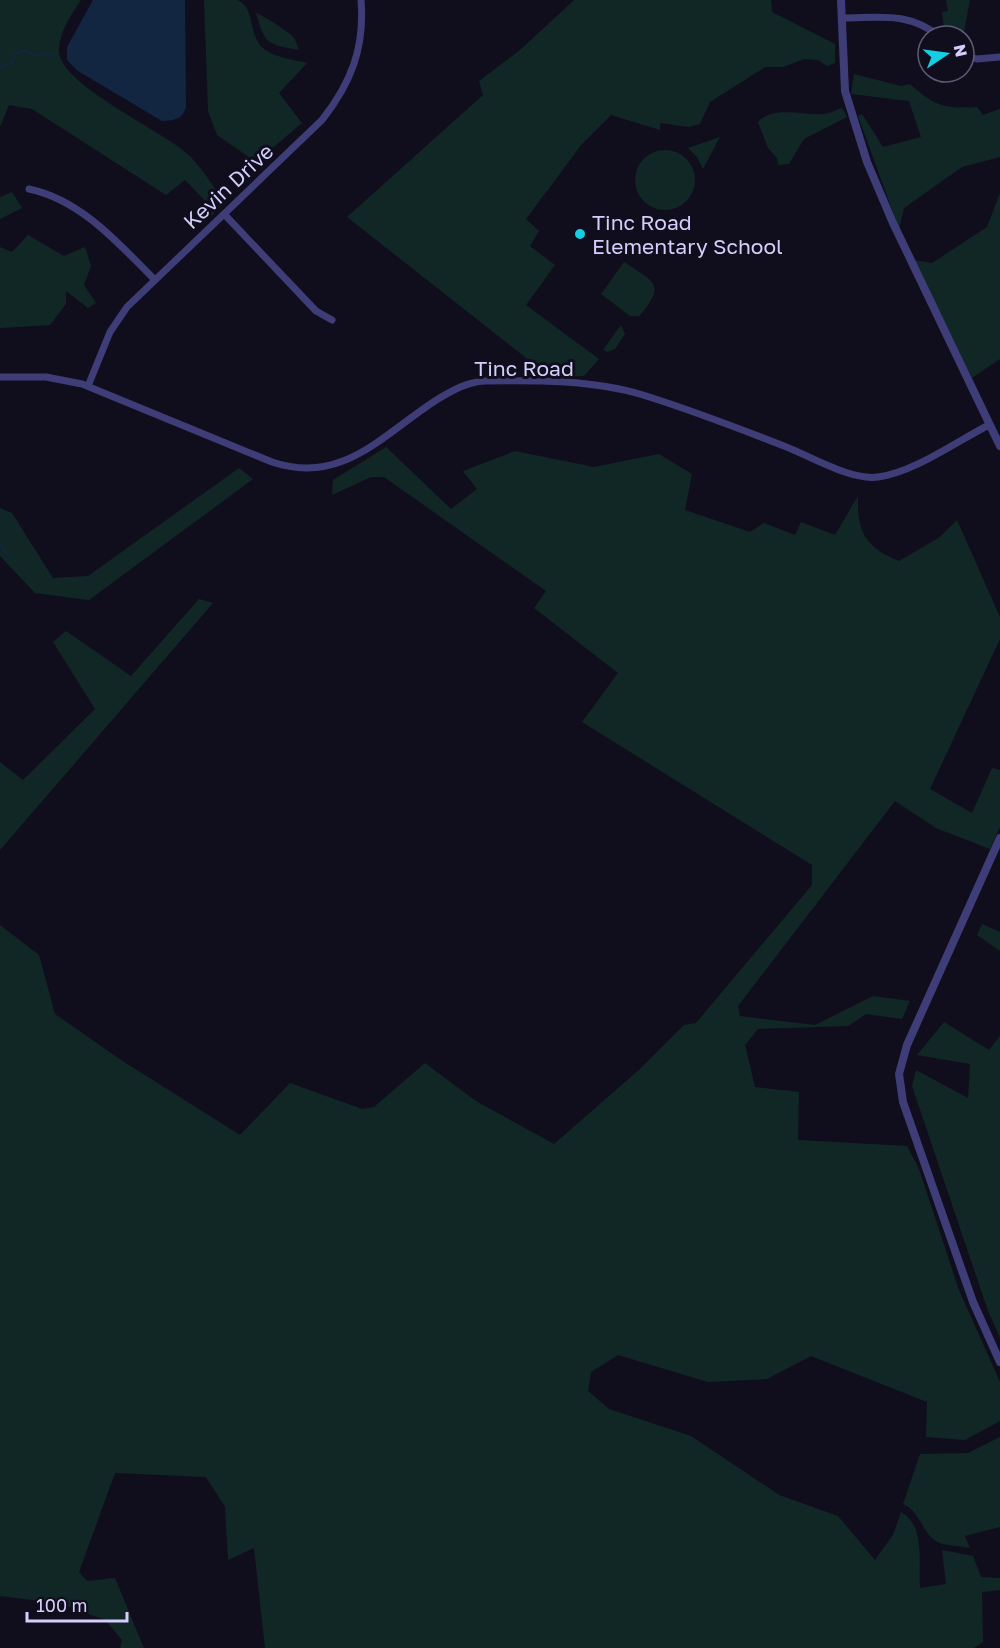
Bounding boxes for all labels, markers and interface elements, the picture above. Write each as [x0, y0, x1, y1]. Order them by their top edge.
north arrow [916, 24, 976, 84]
text: N [950, 42, 972, 59]
street label: Kevin Drive [178, 138, 278, 234]
place label: Tinc Road Elementary School [592, 209, 783, 259]
marker: Tinc Road Elementary School [573, 227, 587, 241]
street label: Tinc Road [474, 355, 574, 381]
scale bar [27, 1585, 128, 1623]
text: 100 m [36, 1594, 87, 1616]

